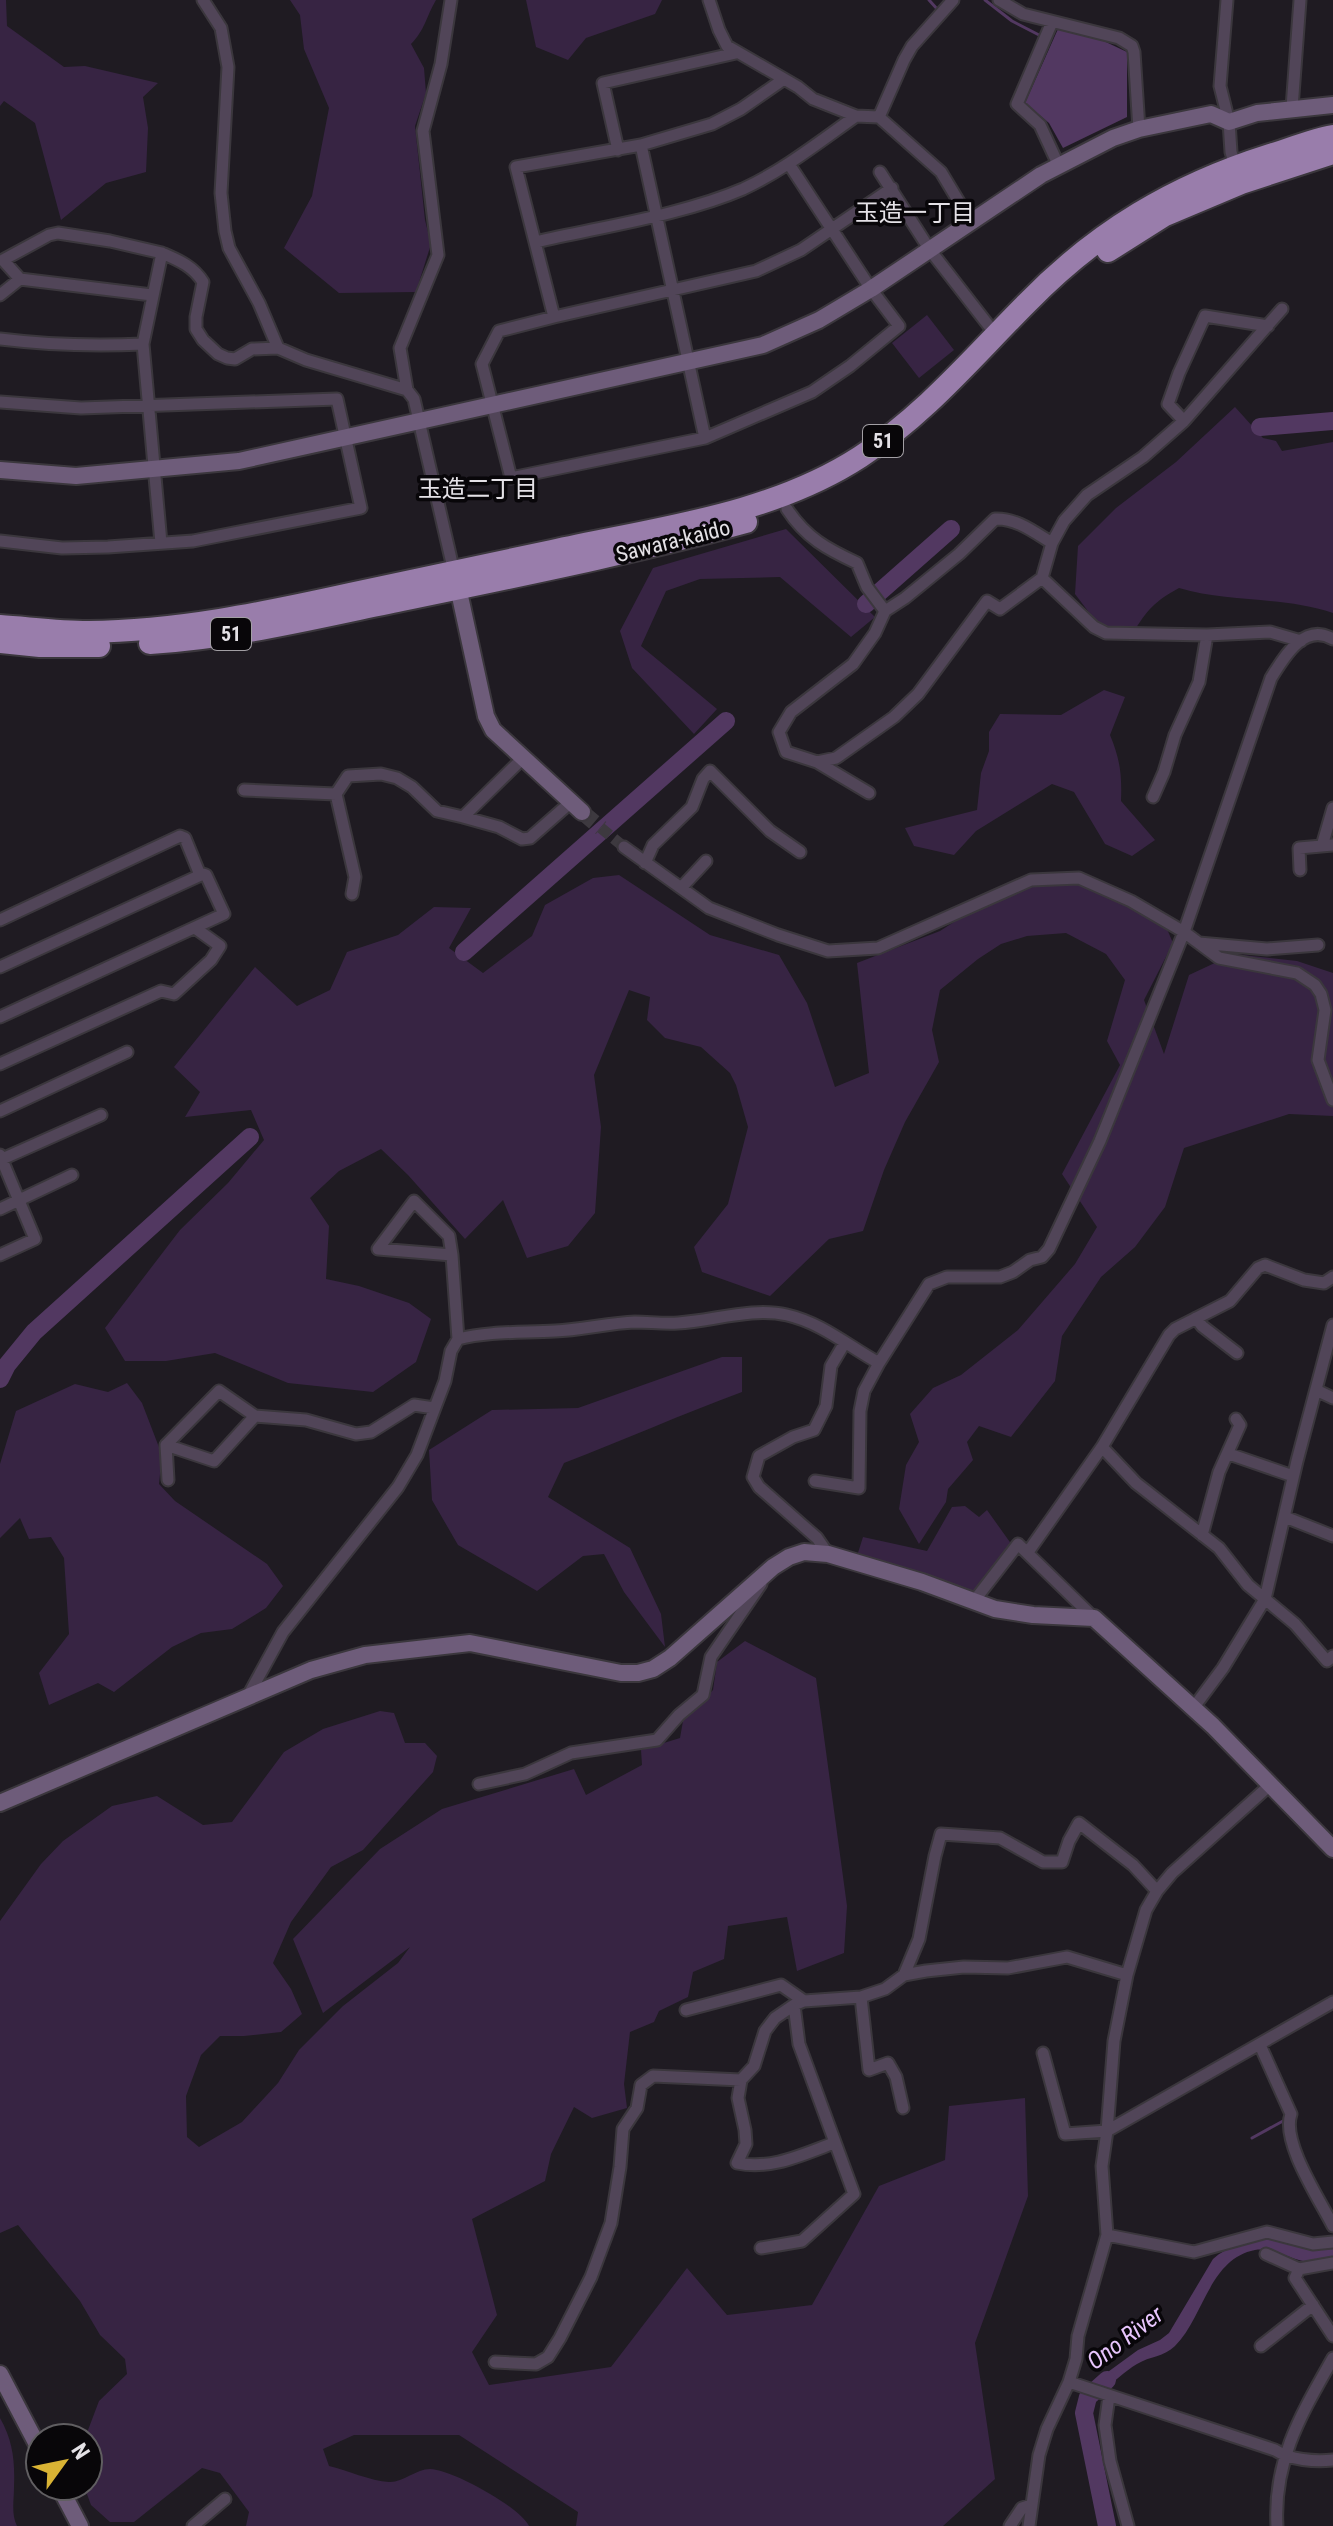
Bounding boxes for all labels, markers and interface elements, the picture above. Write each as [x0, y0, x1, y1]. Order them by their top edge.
district label: 玉造一丁目 [855, 199, 975, 227]
road number: 51 [863, 425, 903, 457]
district label: 玉造二丁目 [418, 475, 538, 503]
street label: Sawara-kaido [613, 515, 733, 567]
road number: 51 [211, 618, 251, 650]
water label: Ono River [1081, 2300, 1169, 2376]
north arrow [24, 2422, 104, 2502]
text: N [66, 2439, 95, 2464]

